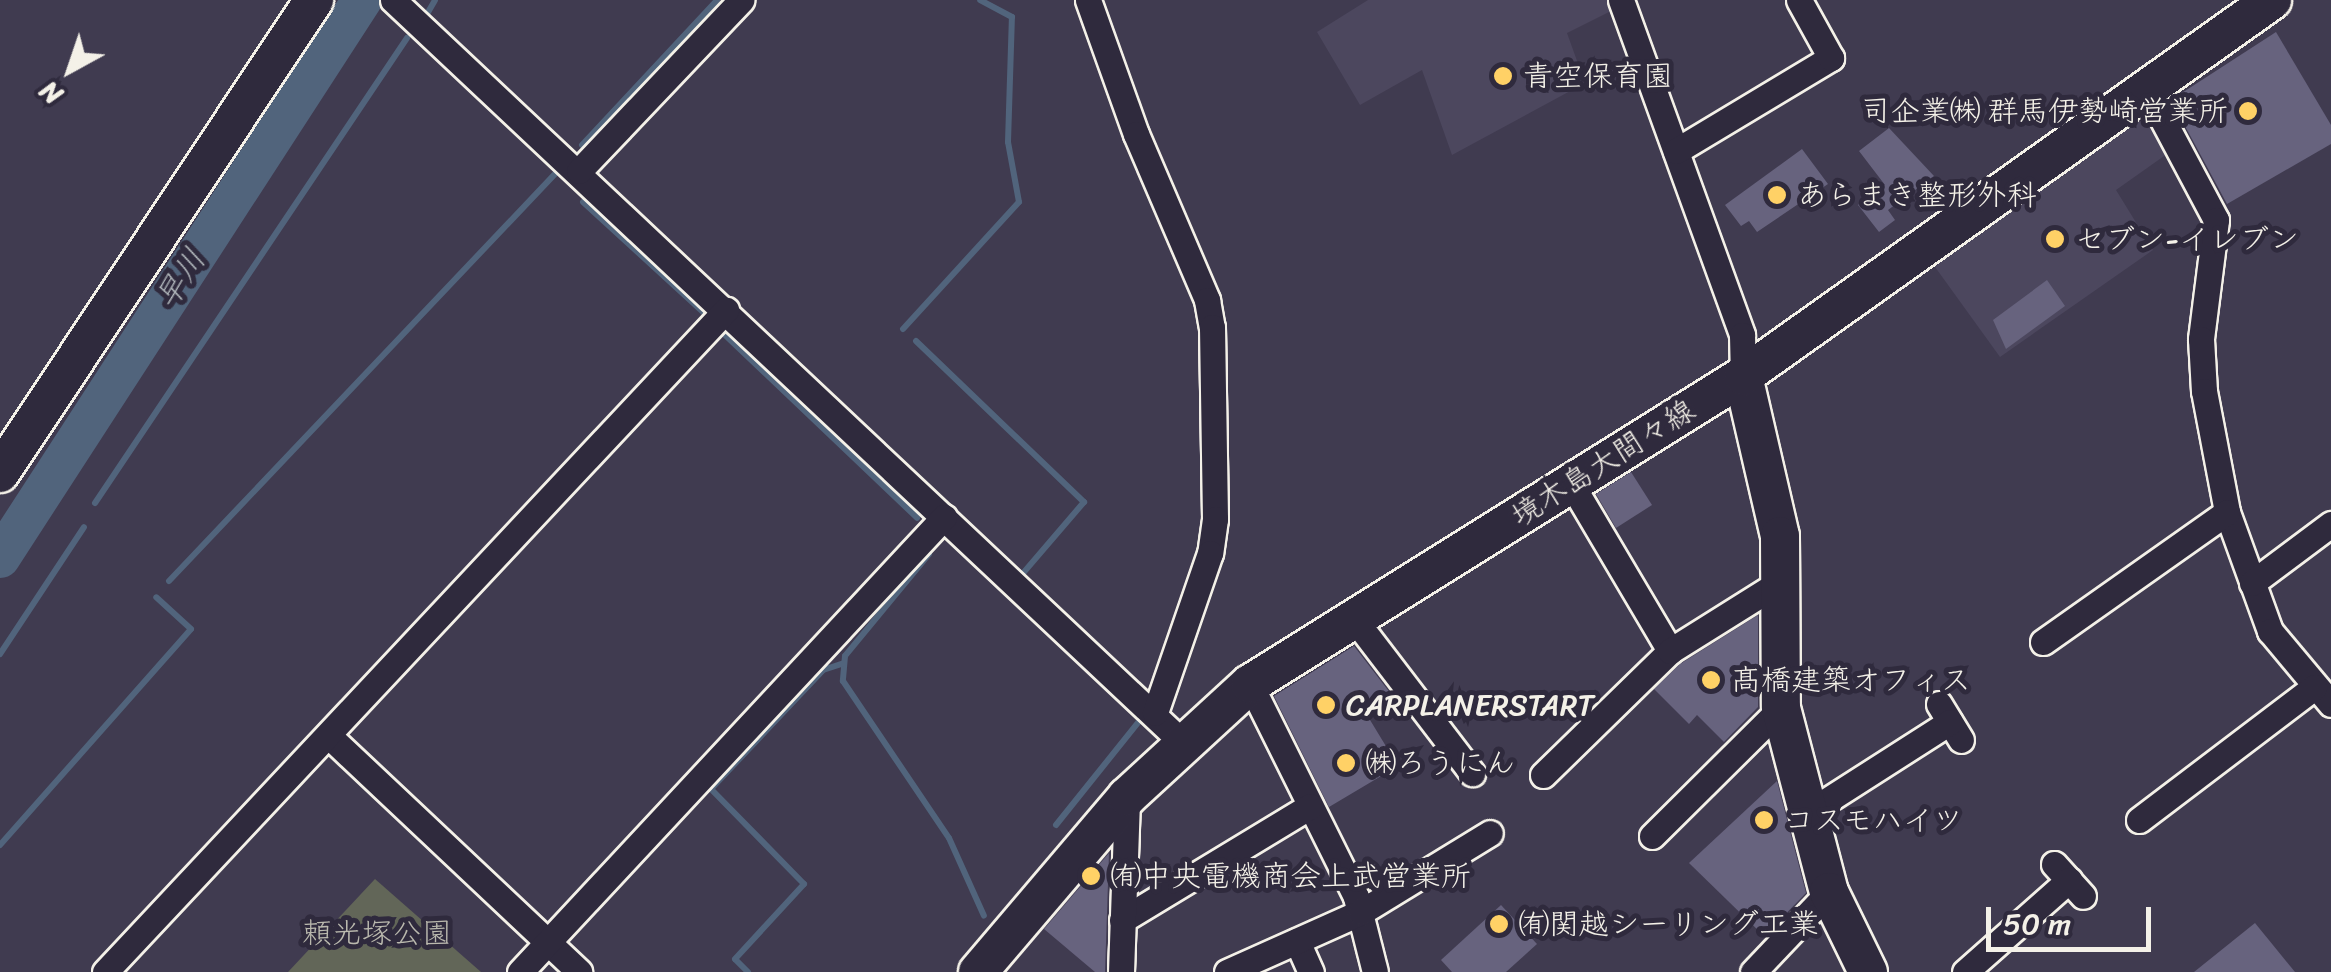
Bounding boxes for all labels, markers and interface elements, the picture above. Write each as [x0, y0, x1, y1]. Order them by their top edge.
north arrow [20, 20, 120, 120]
place label: 青空保育園 [1523, 58, 1673, 94]
marker: 青空保育園 [1492, 65, 1514, 87]
text: N [27, 68, 74, 118]
place label: 司企業㈱ 群馬伊勢崎営業所 [1860, 93, 2228, 129]
marker: 司企業㈱ 群馬伊勢崎営業所 [2237, 100, 2259, 122]
place label: あらまき整形外科 [1797, 177, 2037, 213]
marker: あらまき整形外科 [1766, 184, 1788, 206]
place label: セブン-イレブン [2075, 221, 2299, 257]
marker: セブン-イレブン [2044, 228, 2066, 250]
water label: 早川 [147, 242, 215, 316]
street label: 境木島大間々線 [1504, 392, 1702, 534]
place label: 髙橋建築オフィス [1731, 662, 1971, 698]
marker: 髙橋建築オフィス [1700, 669, 1722, 691]
place label: CARPLANERSTART [1346, 687, 1594, 723]
marker: CARPLANERSTART [1315, 694, 1337, 716]
place label: ㈱ろうにん [1366, 745, 1516, 781]
marker: ㈱ろうにん [1335, 752, 1357, 774]
place label: コスモハイツ [1784, 802, 1964, 838]
marker: コスモハイツ [1753, 809, 1775, 831]
place label: ㈲中央電機商会上武営業所 [1111, 858, 1471, 894]
marker: ㈲中央電機商会上武営業所 [1080, 865, 1102, 887]
scale bar [1991, 887, 2156, 949]
text: 50 m [2003, 897, 2071, 951]
place label: ㈲関越シーリング工業 [1519, 906, 1819, 942]
marker: ㈲関越シーリング工業 [1488, 913, 1510, 935]
park label: 頼光塚公園 [302, 915, 452, 951]

